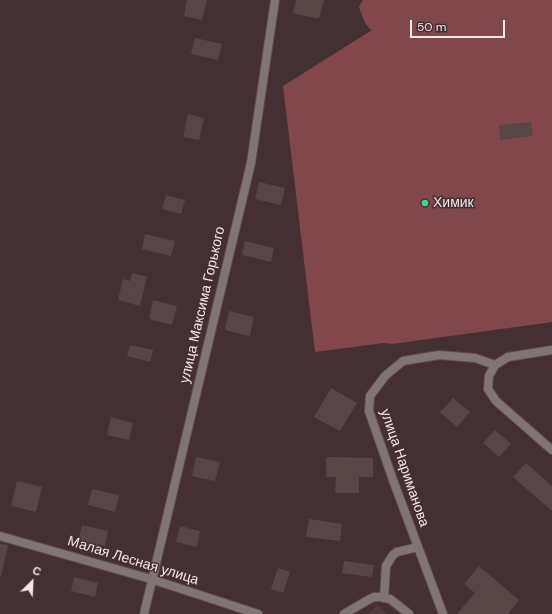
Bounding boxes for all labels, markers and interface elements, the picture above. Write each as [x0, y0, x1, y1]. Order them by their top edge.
scale bar [412, 12, 507, 38]
text: 50 m [417, 19, 446, 35]
place label: Химик [433, 195, 474, 211]
marker: Химик [420, 198, 430, 208]
street label: улица Максима Горького [177, 225, 229, 385]
street label: улица Нариманова [376, 407, 432, 529]
street label: Малая Лесная улица [65, 533, 201, 589]
north arrow [12, 562, 52, 602]
text: С [30, 563, 43, 579]

